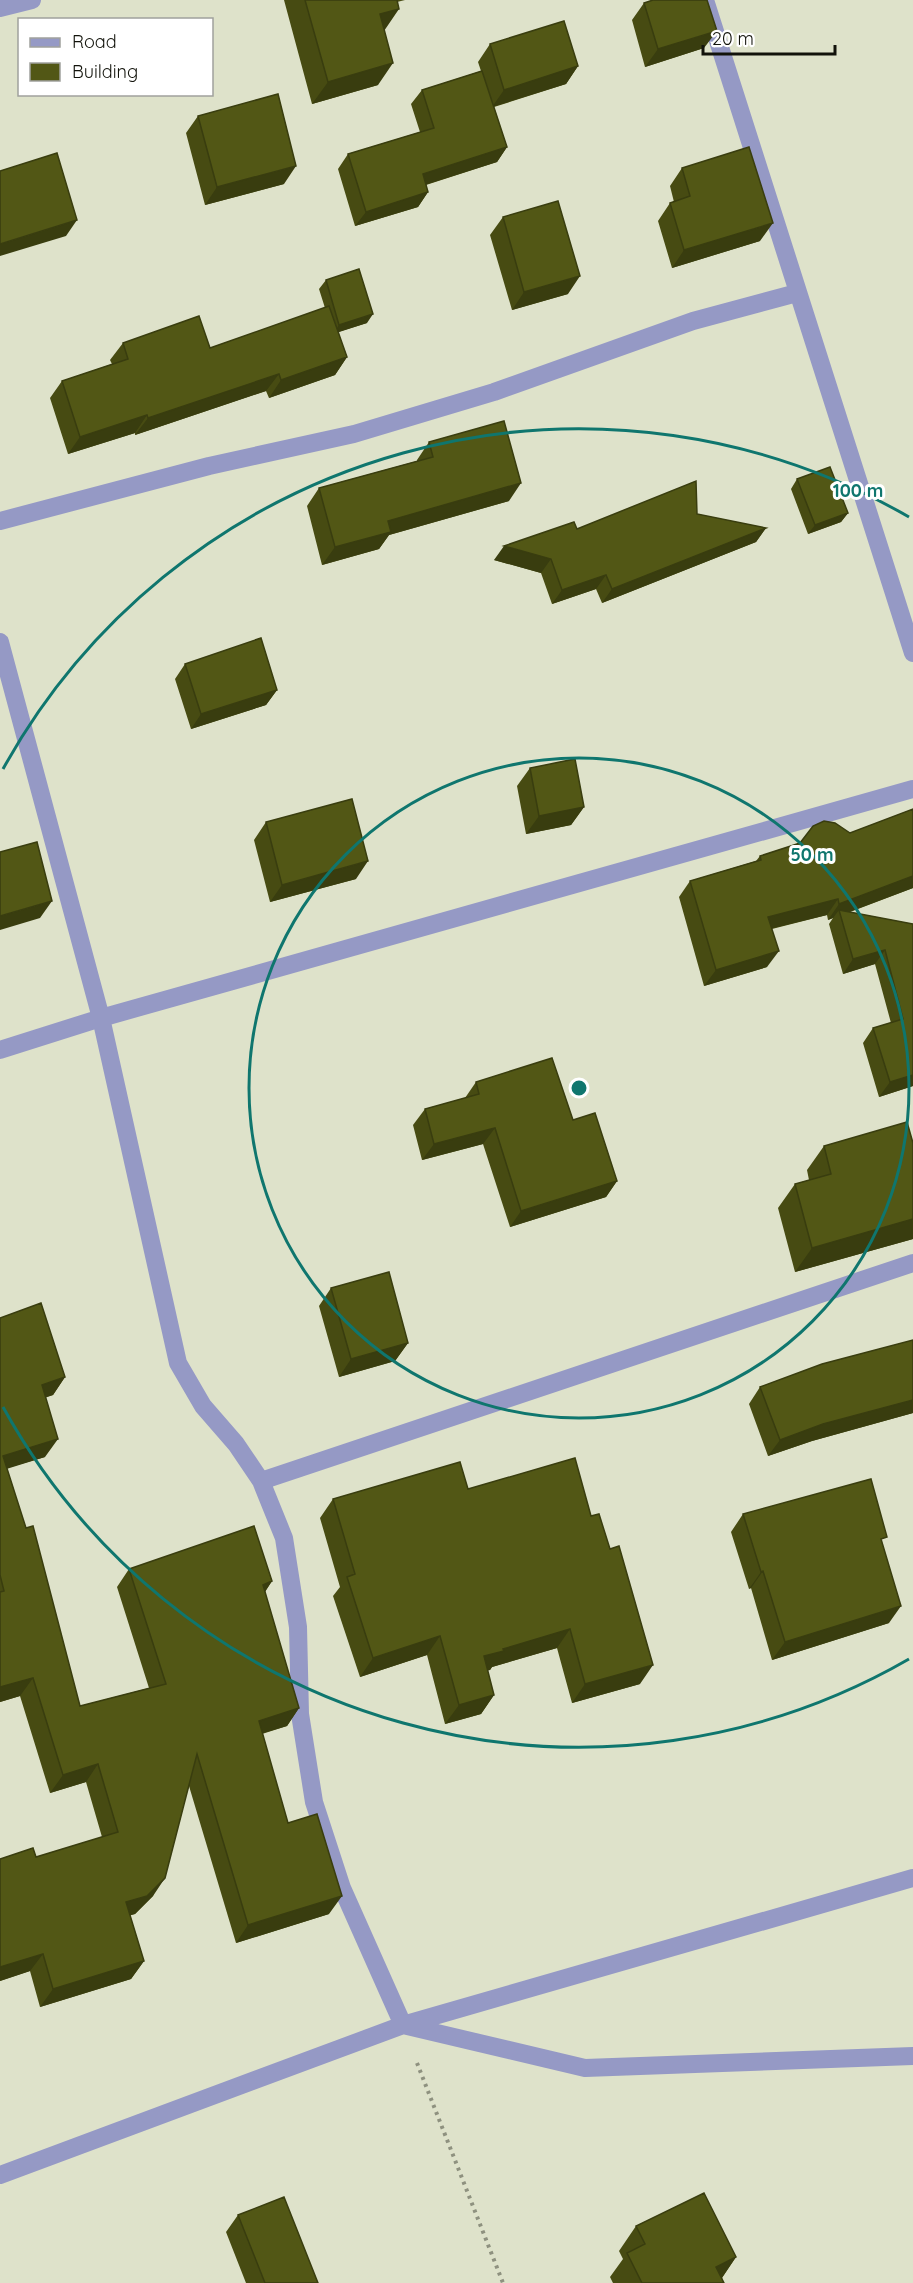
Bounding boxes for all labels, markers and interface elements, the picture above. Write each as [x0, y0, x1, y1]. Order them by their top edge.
legend [18, 18, 213, 96]
scale bar [703, 18, 835, 56]
text: 20 m [712, 27, 754, 50]
text: Road [72, 30, 117, 53]
text: Building [72, 60, 138, 83]
text: 100 m [833, 479, 883, 502]
text: 50 m [790, 843, 834, 866]
centre of rings [569, 1078, 589, 1098]

